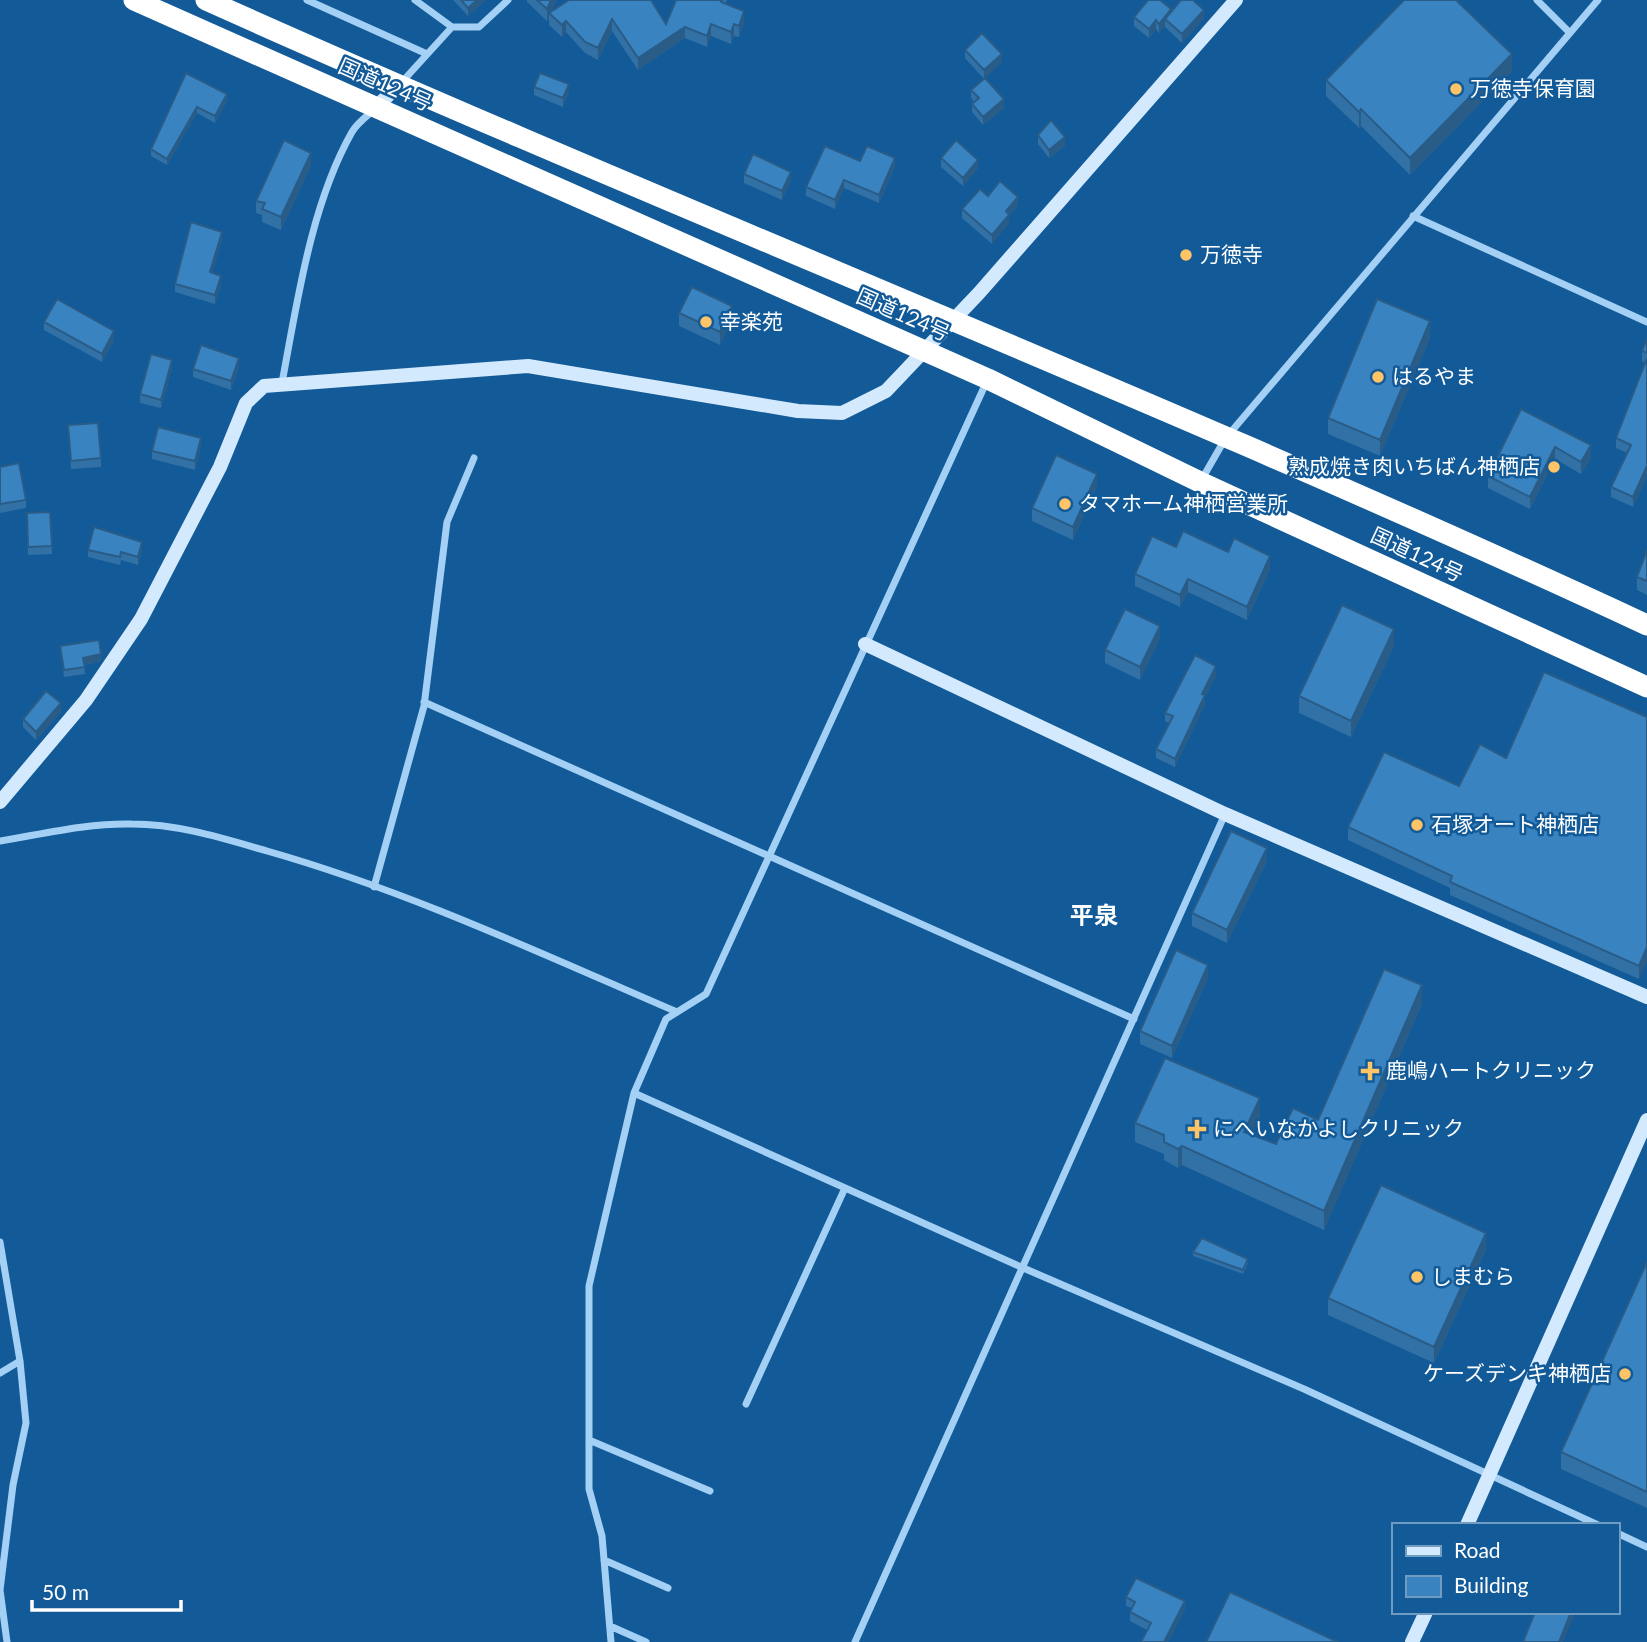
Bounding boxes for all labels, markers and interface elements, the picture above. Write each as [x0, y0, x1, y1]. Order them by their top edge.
street label: 国道124号 [335, 52, 436, 115]
place label: 万徳寺保育園 [1470, 75, 1596, 100]
marker: 万徳寺保育園 [1448, 81, 1464, 97]
place label: 万徳寺 [1200, 241, 1263, 266]
marker: 万徳寺 [1178, 247, 1194, 263]
street label: 国道124号 [853, 282, 954, 345]
place label: 幸楽苑 [720, 308, 783, 333]
marker: 幸楽苑 [698, 314, 714, 330]
place label: はるやま [1392, 363, 1476, 388]
marker: はるやま [1370, 369, 1386, 385]
place label: 熟成焼き肉いちばん神栖店 [1288, 453, 1540, 478]
marker: 熟成焼き肉いちばん神栖店 [1546, 459, 1562, 475]
place label: タマホーム神栖営業所 [1079, 490, 1288, 515]
marker: タマホーム神栖営業所 [1057, 496, 1073, 512]
street label: 国道124号 [1367, 521, 1468, 586]
place label: 石塚オート神栖店 [1431, 811, 1599, 836]
marker: 石塚オート神栖店 [1409, 817, 1425, 833]
district label: 平泉 [1070, 900, 1118, 929]
place label: 鹿嶋ハートクリニック [1386, 1057, 1596, 1082]
marker: 鹿嶋ハートクリニック [1360, 1061, 1380, 1081]
place label: にへいなかよしクリニック [1213, 1115, 1464, 1140]
marker: にへいなかよしクリニック [1187, 1119, 1207, 1139]
place label: しまむら [1431, 1263, 1515, 1288]
marker: しまむら [1409, 1269, 1425, 1285]
place label: ケーズデンキ神栖店 [1423, 1360, 1611, 1385]
marker: ケーズデンキ神栖店 [1617, 1366, 1633, 1382]
legend [1392, 1523, 1619, 1614]
text: Road [1454, 1537, 1501, 1562]
scale bar [32, 1568, 180, 1612]
text: Building [1454, 1572, 1529, 1597]
text: 50 m [42, 1579, 89, 1604]

